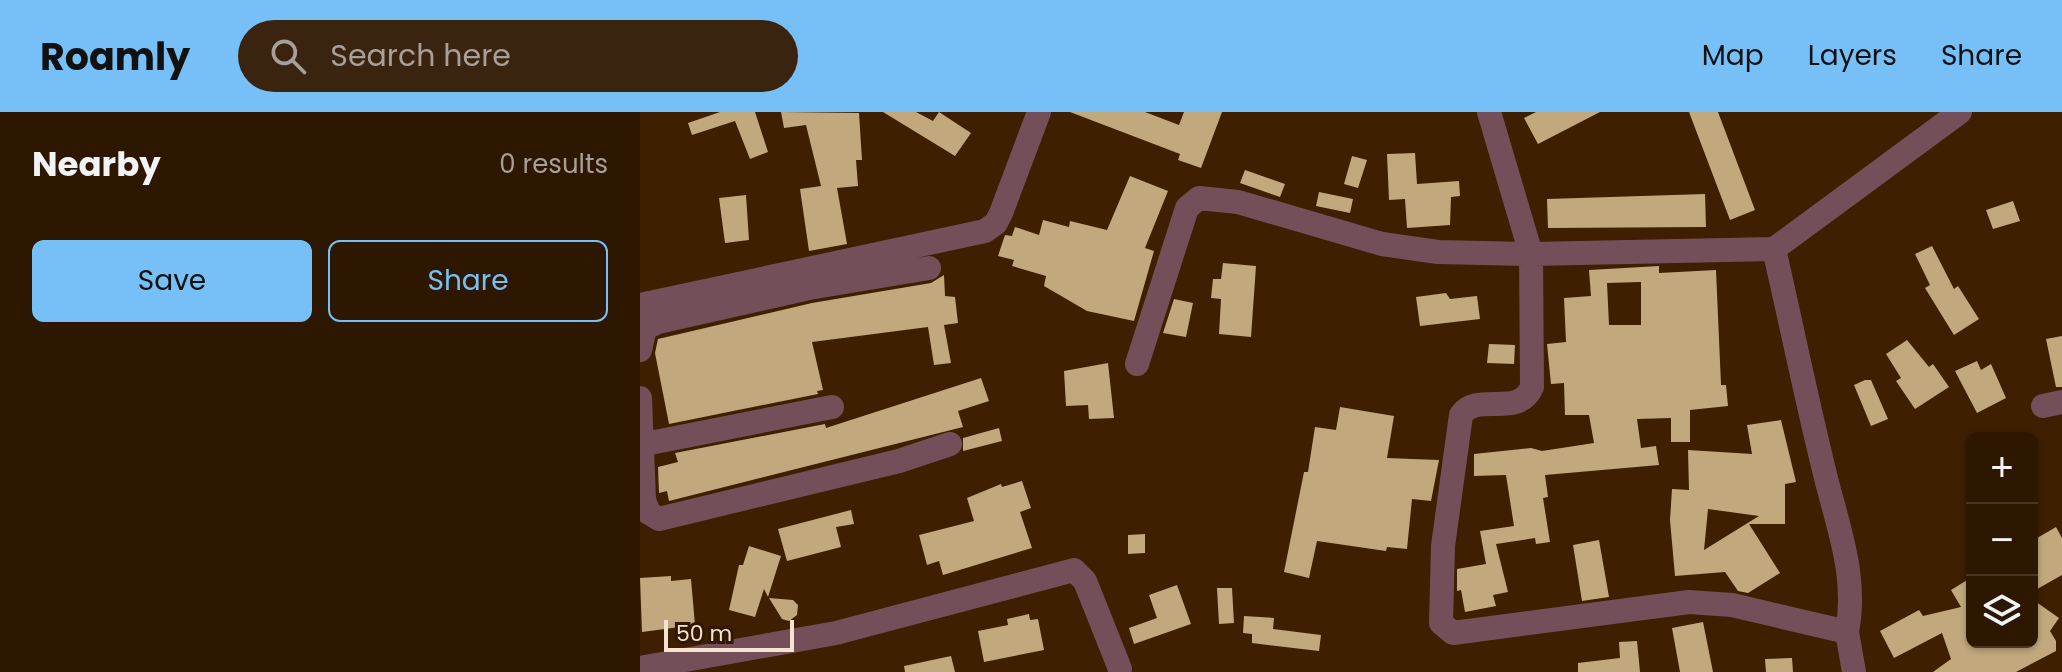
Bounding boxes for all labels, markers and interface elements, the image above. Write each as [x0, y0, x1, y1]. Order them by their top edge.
search box [238, 20, 798, 92]
text: Roamly [40, 30, 190, 83]
icon: search [266, 34, 310, 78]
text: Search here [330, 34, 511, 77]
text: Map [1702, 36, 1764, 75]
text: Layers [1808, 36, 1897, 75]
text: Share [1941, 36, 2022, 75]
text: Nearby [32, 140, 161, 188]
text: 0 results [499, 146, 608, 182]
button: Save [32, 240, 312, 322]
button: Share [328, 240, 608, 322]
map controls [1966, 432, 2038, 648]
button: + [1966, 432, 2038, 504]
button: − [1966, 504, 2038, 576]
button: layers [1966, 576, 2038, 648]
scale bar [664, 616, 794, 652]
text: 50 m [676, 618, 732, 649]

